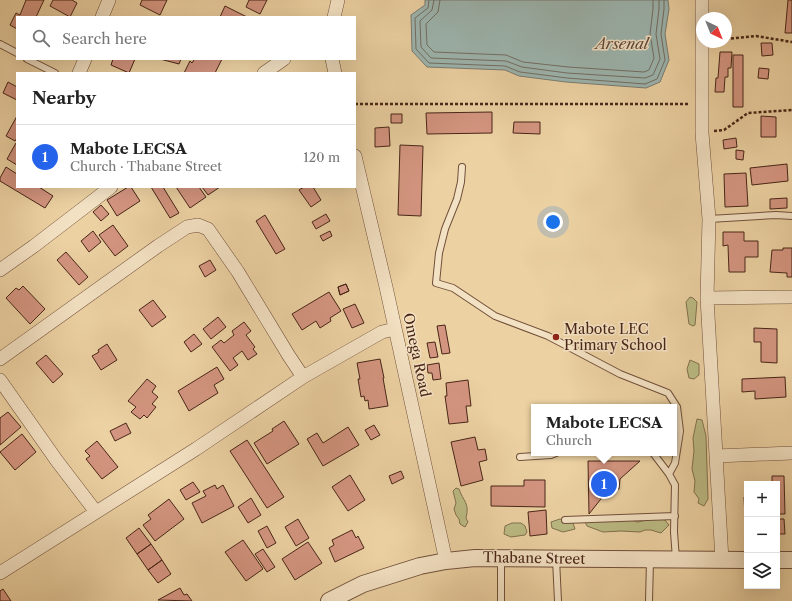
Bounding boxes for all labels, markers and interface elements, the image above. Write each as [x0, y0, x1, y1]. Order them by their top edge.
north arrow [696, 12, 732, 48]
search box [16, 16, 356, 60]
icon: search [30, 27, 52, 49]
text: Search here [62, 29, 147, 48]
water label: Arsenal [593, 34, 651, 53]
text: Nearby [32, 88, 96, 108]
text: Mabote LECSA [70, 139, 187, 158]
text: 1 [42, 149, 48, 165]
text: 120 m [303, 149, 340, 165]
text: Church · Thabane Street [70, 158, 222, 174]
your location [543, 212, 563, 232]
street label: Omega Road [399, 311, 435, 399]
place label: Mabote LEC Primary School [564, 320, 667, 354]
marker: Mabote LEC Primary School [551, 332, 561, 342]
popup [531, 404, 677, 456]
text: Mabote LECSA [546, 413, 662, 432]
text: Church [546, 432, 592, 448]
pin: 1 [591, 469, 617, 499]
map controls [744, 481, 780, 589]
button: + [744, 481, 780, 517]
button: − [744, 517, 780, 553]
street label: Thabane Street [483, 548, 585, 568]
button: layers [744, 553, 780, 589]

